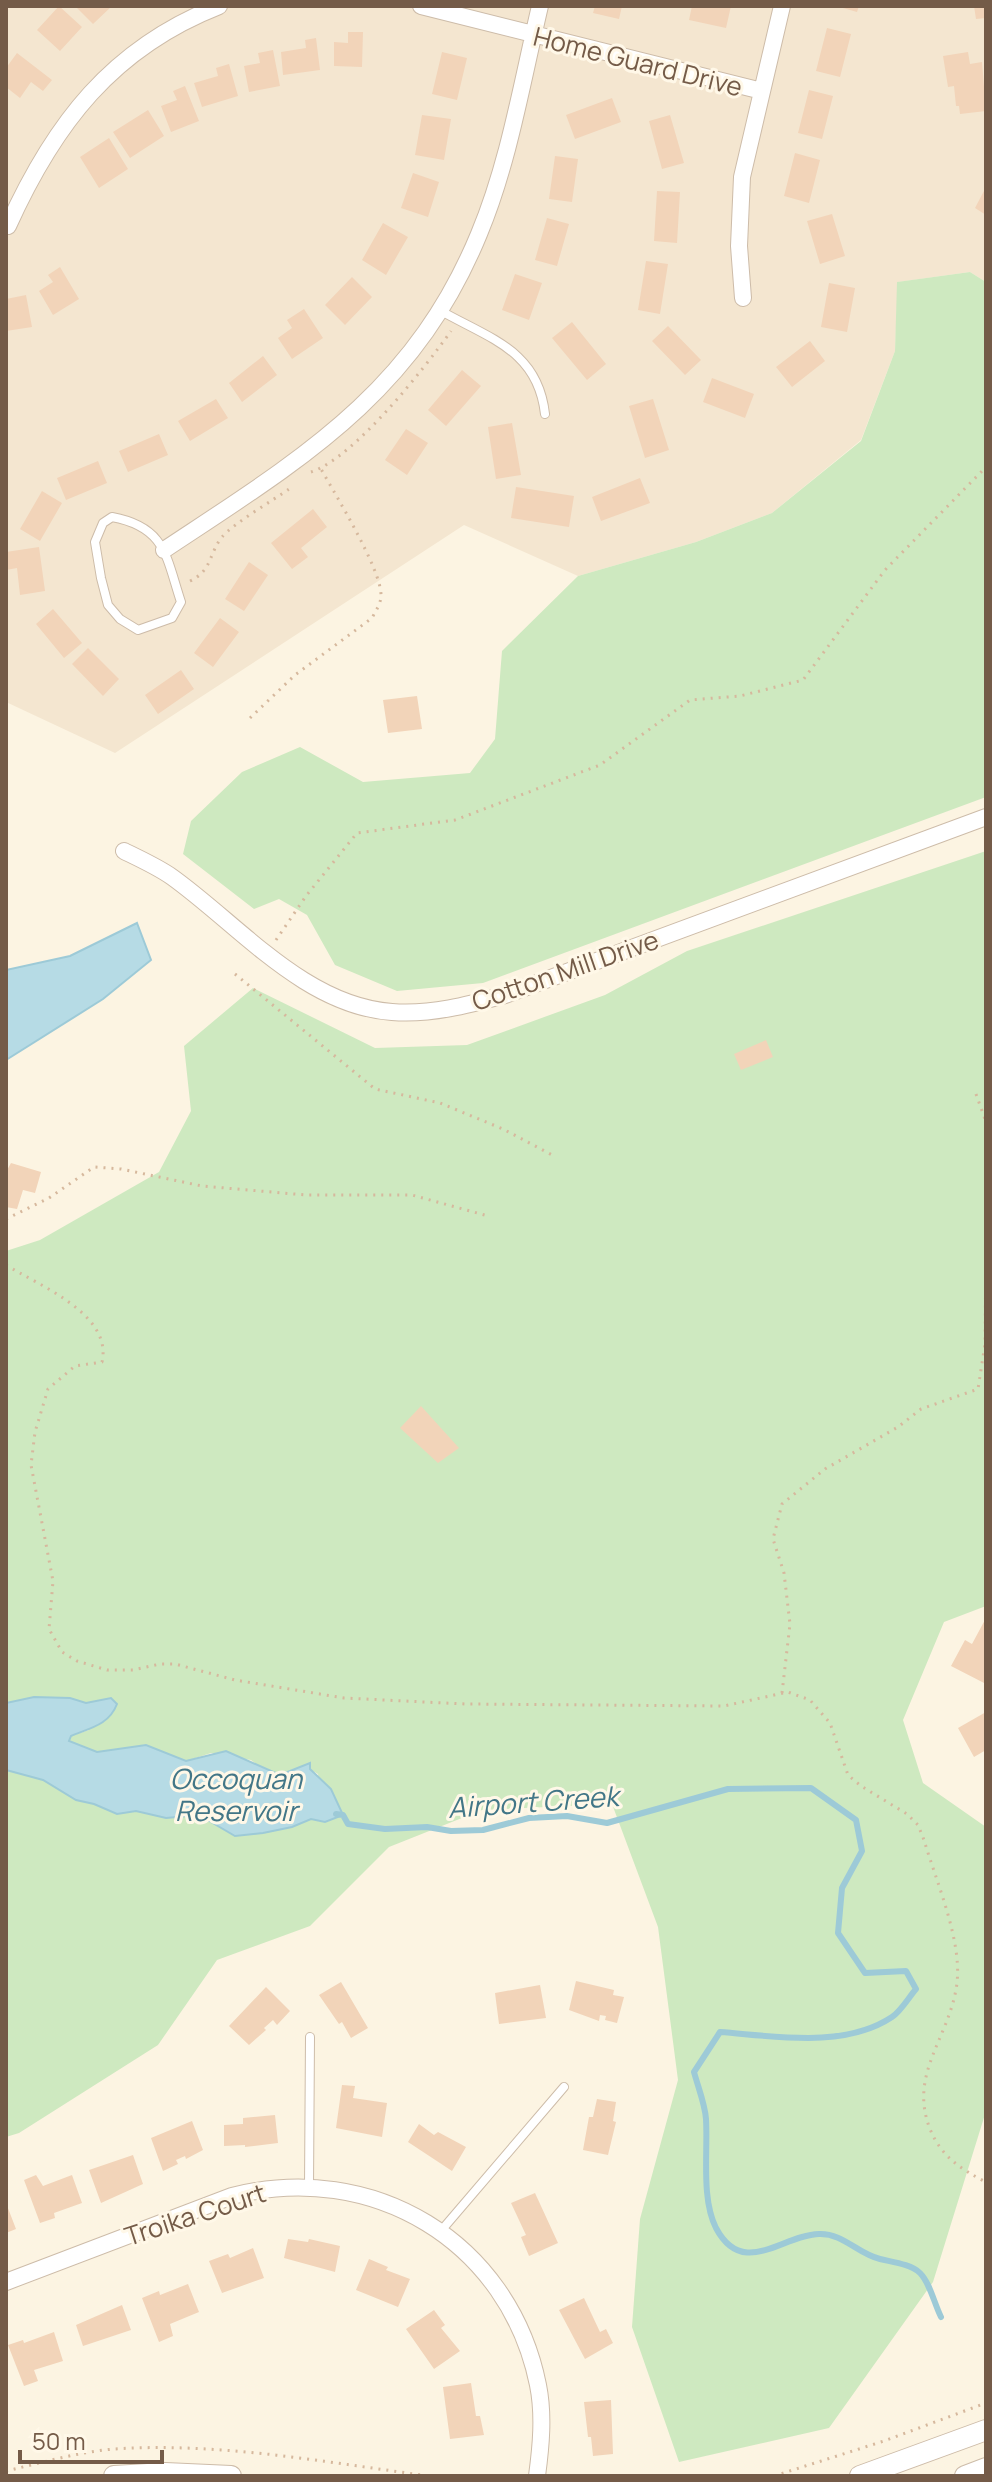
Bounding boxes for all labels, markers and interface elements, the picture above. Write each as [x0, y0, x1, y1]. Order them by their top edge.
street label: Home Guard Drive [530, 18, 746, 104]
street label: Cotton Mill Drive [467, 921, 663, 1019]
water label: Occoquan Reservoir [170, 1759, 304, 1829]
water label: Airport Creek [446, 1776, 624, 1826]
street label: Troika Court [120, 2174, 270, 2254]
scale bar [20, 2414, 162, 2464]
text: 50 m [32, 2424, 86, 2457]

